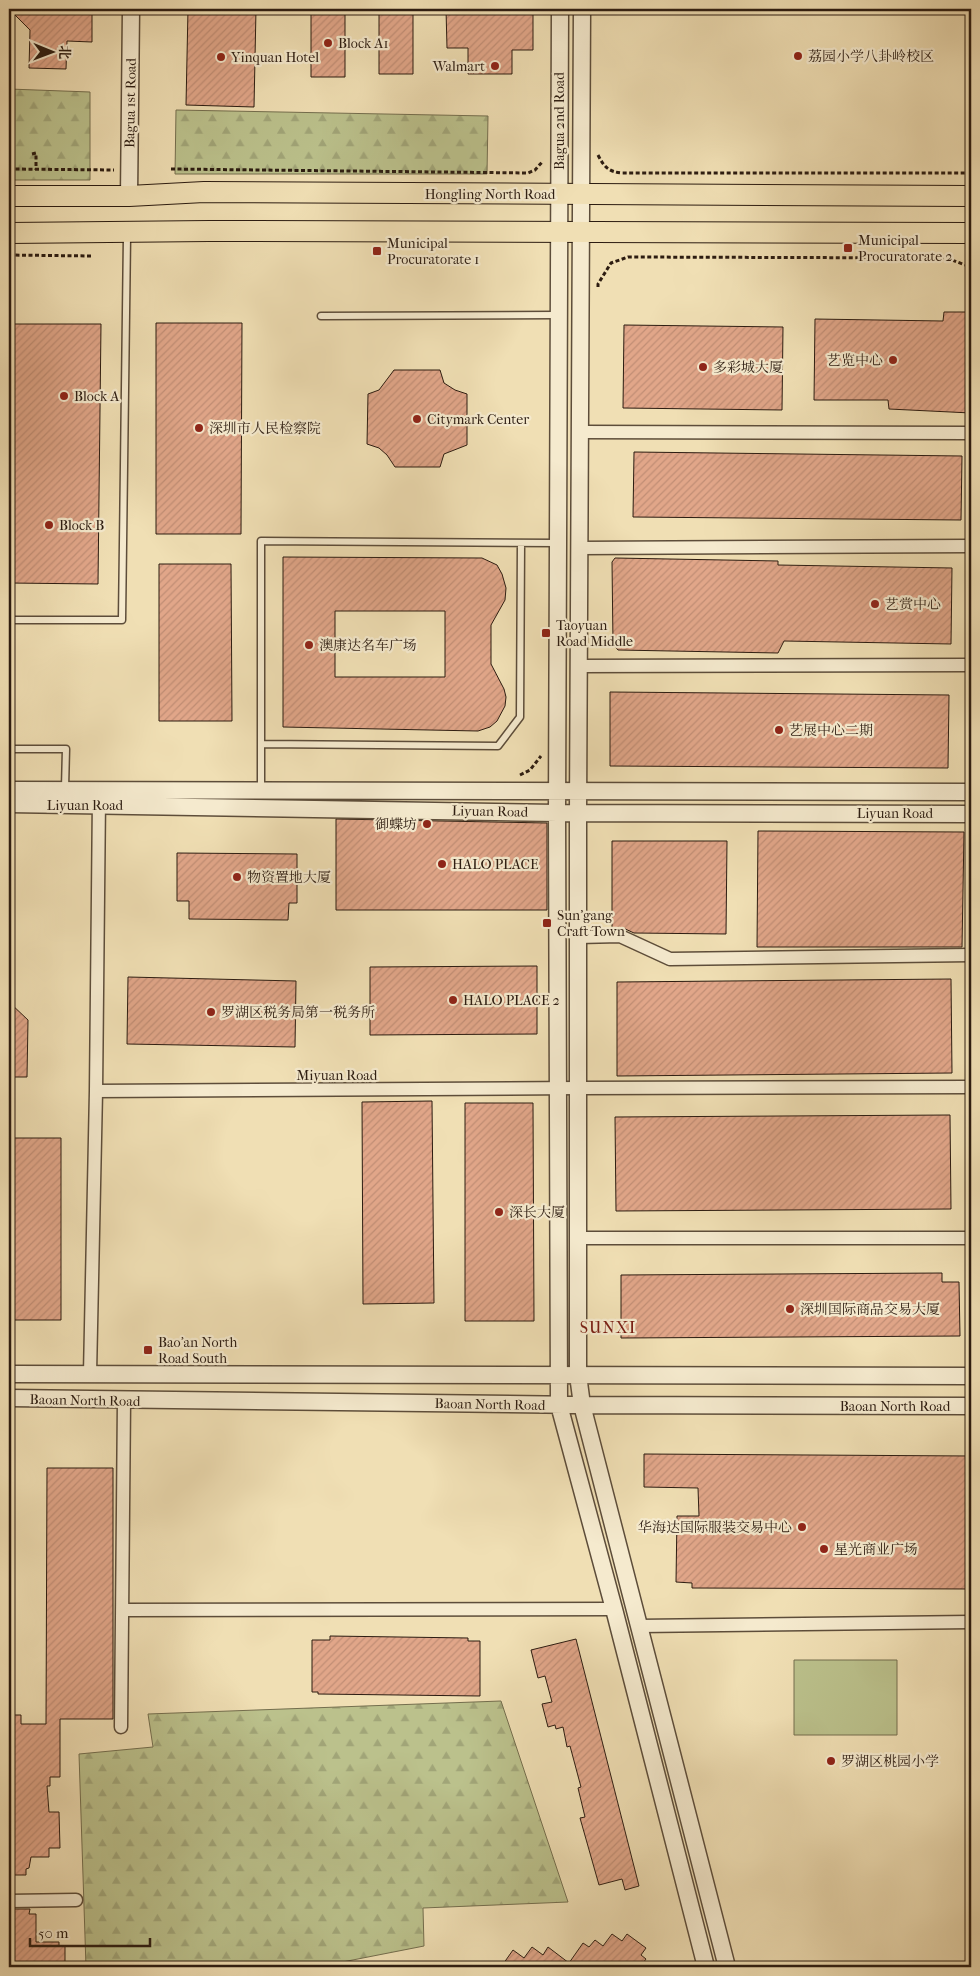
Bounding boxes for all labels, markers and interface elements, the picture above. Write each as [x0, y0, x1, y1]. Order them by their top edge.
north arrow [28, 28, 78, 78]
place label: Block A1 [338, 35, 388, 52]
marker: Block A1 [322, 37, 334, 49]
text: 北 [56, 45, 73, 59]
place label: 荔园小学八卦岭校区 [808, 48, 934, 65]
place label: Yinquan Hotel [230, 49, 319, 66]
marker: 荔园小学八卦岭校区 [792, 50, 804, 62]
marker: Yinquan Hotel [215, 51, 227, 63]
street label: Bagua 1st Road [121, 57, 140, 148]
place label: Walmart [432, 58, 485, 75]
marker: Walmart [489, 60, 501, 72]
street label: Bagua 2nd Road [551, 72, 568, 170]
street label: Hongling North Road [425, 186, 556, 203]
place label: Municipal Procuratorate 2 [858, 232, 952, 265]
place label: Municipal Procuratorate 1 [387, 235, 479, 268]
marker: Municipal Procuratorate 2 [842, 242, 854, 254]
marker: Municipal Procuratorate 1 [371, 245, 383, 257]
place label: 艺览中心 [827, 352, 883, 369]
marker: 艺览中心 [887, 354, 899, 366]
place label: 多彩城大厦 [713, 359, 783, 376]
marker: 多彩城大厦 [697, 361, 709, 373]
place label: Block A [74, 388, 120, 405]
marker: Block A [58, 390, 70, 402]
place label: Citymark Center [427, 411, 529, 428]
marker: Citymark Center [411, 413, 423, 425]
place label: 深圳市人民检察院 [209, 420, 321, 437]
marker: 深圳市人民检察院 [193, 422, 205, 434]
place label: Block B [59, 517, 104, 534]
marker: Block B [43, 519, 55, 531]
place label: 艺赏中心 [885, 596, 941, 613]
marker: 艺赏中心 [869, 598, 881, 610]
place label: Taoyuan Road Middle [556, 617, 633, 650]
marker: Taoyuan Road Middle [540, 627, 552, 639]
place label: 澳康达名车广场 [319, 637, 417, 654]
marker: 澳康达名车广场 [303, 639, 315, 651]
place label: 艺展中心二期 [789, 722, 873, 739]
marker: 艺展中心二期 [773, 724, 785, 736]
street label: Liyuan Road [47, 797, 124, 814]
street label: Liyuan Road [452, 802, 529, 821]
street label: Liyuan Road [857, 805, 934, 822]
place label: 御蝶坊 [375, 816, 417, 833]
marker: 御蝶坊 [421, 818, 433, 830]
place label: HALO PLACE [452, 856, 539, 873]
marker: HALO PLACE [436, 858, 448, 870]
place label: 物资置地大厦 [247, 869, 331, 886]
marker: 物资置地大厦 [231, 871, 243, 883]
place label: Sun'gang Craft Town [557, 907, 625, 940]
marker: Sun'gang Craft Town [541, 917, 553, 929]
place label: HALO PLACE 2 [463, 992, 560, 1009]
marker: HALO PLACE 2 [447, 994, 459, 1006]
place label: 罗湖区税务局第一税务所 [221, 1004, 375, 1021]
marker: 罗湖区税务局第一税务所 [205, 1006, 217, 1018]
street label: Miyuan Road [297, 1067, 378, 1084]
place label: 深长大厦 [509, 1204, 565, 1221]
marker: 深长大厦 [493, 1206, 505, 1218]
place label: 深圳国际商品交易大厦 [800, 1301, 940, 1318]
marker: 深圳国际商品交易大厦 [784, 1303, 796, 1315]
district label: SUNXI [580, 1318, 636, 1337]
place label: Bao'an North Road South [158, 1334, 238, 1367]
marker: Bao'an North Road South [142, 1344, 154, 1356]
street label: Baoan North Road [29, 1391, 141, 1410]
street label: Baoan North Road [434, 1395, 546, 1414]
street label: Baoan North Road [840, 1398, 951, 1415]
place label: 华海达国际服装交易中心 [638, 1519, 792, 1536]
marker: 华海达国际服装交易中心 [796, 1521, 808, 1533]
place label: 星光商业广场 [834, 1541, 918, 1558]
marker: 星光商业广场 [818, 1543, 830, 1555]
place label: 罗湖区桃园小学 [841, 1753, 939, 1770]
marker: 罗湖区桃园小学 [825, 1755, 837, 1767]
scale bar [30, 1916, 150, 1948]
text: 50 m [38, 1924, 69, 1942]

